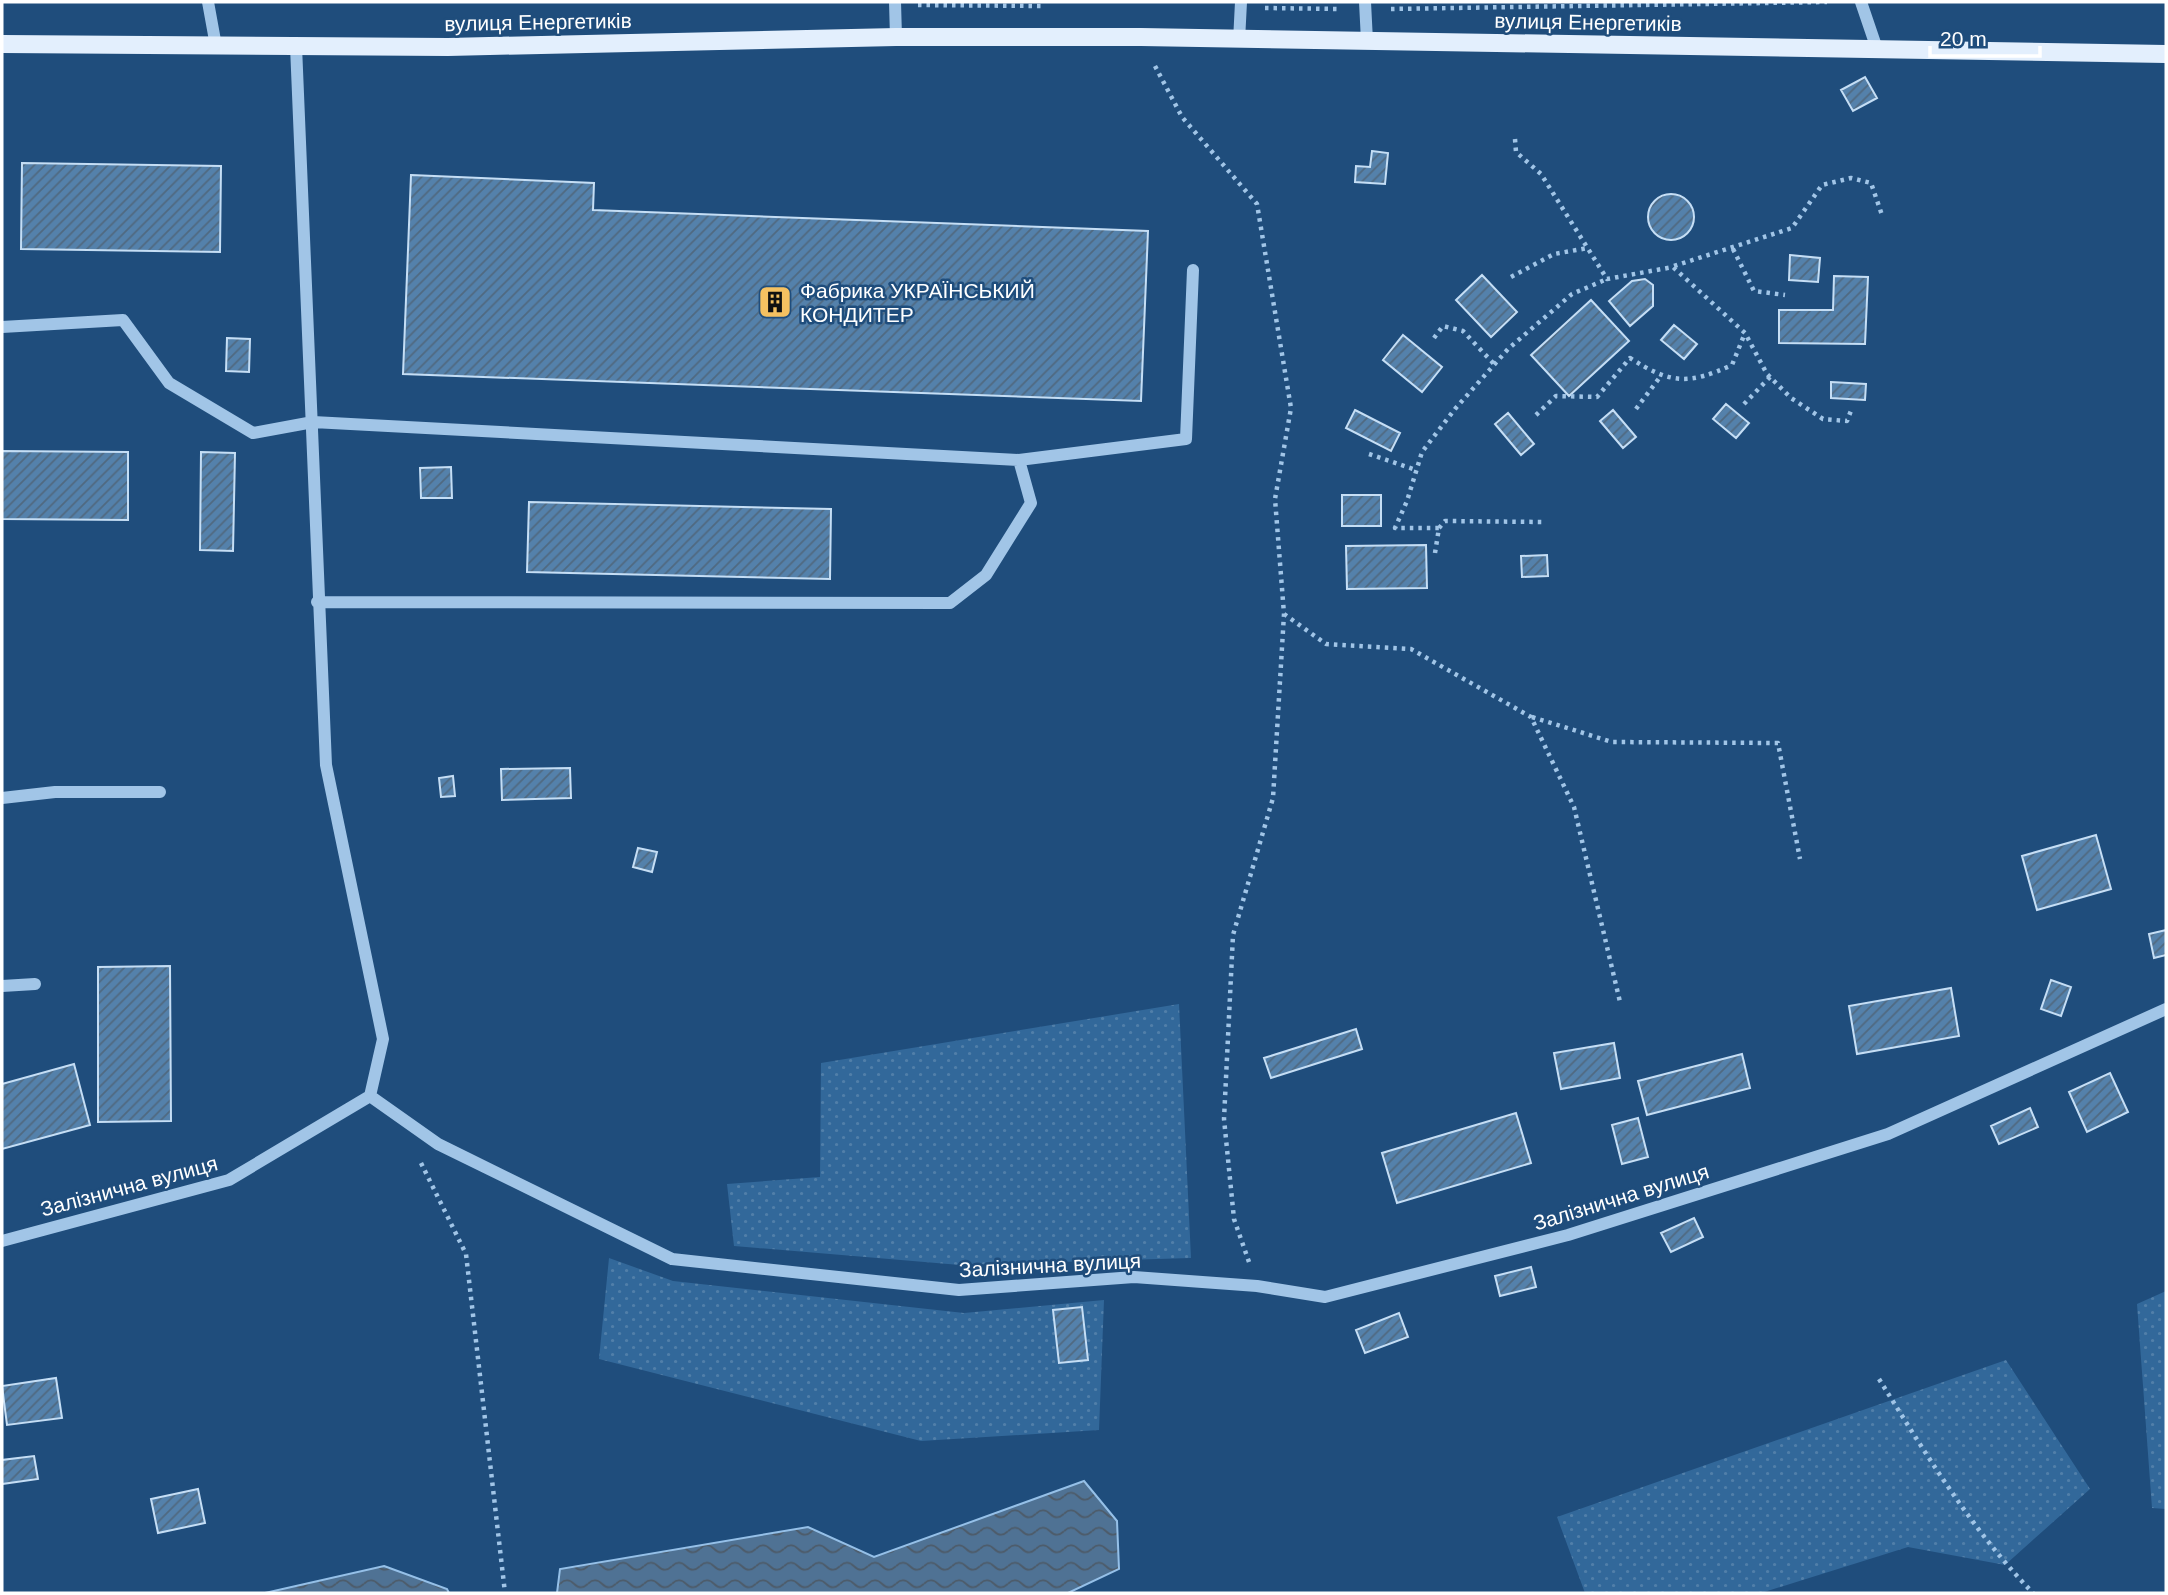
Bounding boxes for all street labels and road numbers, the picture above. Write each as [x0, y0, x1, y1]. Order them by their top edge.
street label: вулиця Енергетиків [444, 9, 632, 35]
street label: вулиця Енергетиків [1494, 9, 1682, 35]
street label: Залізнична вулиця [38, 1151, 220, 1221]
street label: Залізнична вулиця [1530, 1159, 1712, 1235]
street label: Залізнична вулиця [958, 1249, 1142, 1281]

